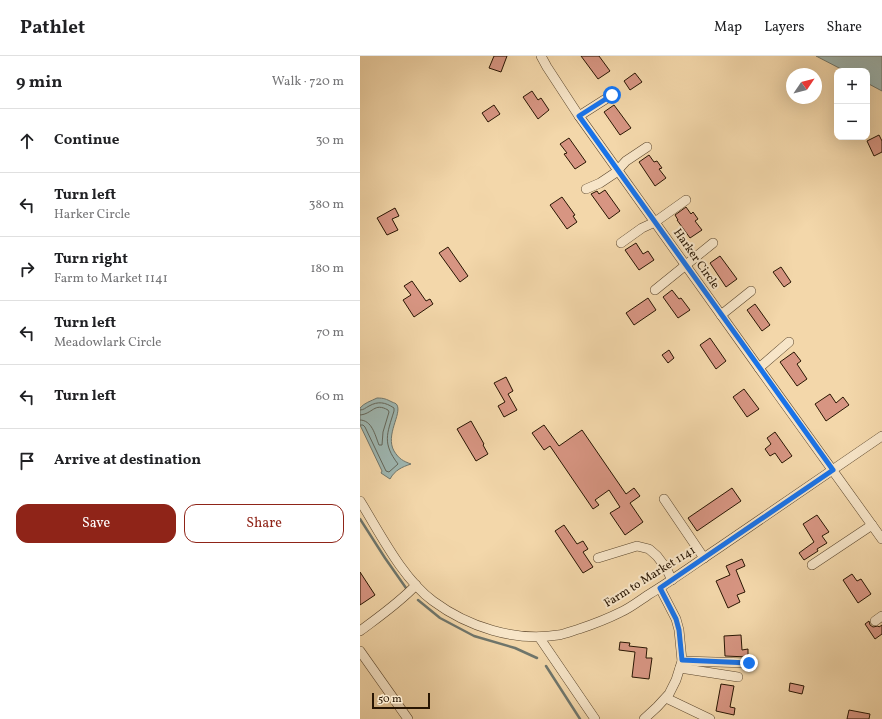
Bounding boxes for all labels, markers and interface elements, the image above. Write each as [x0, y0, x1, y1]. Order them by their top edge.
text: Pathlet [20, 15, 85, 41]
text: Map [714, 18, 742, 37]
text: Layers [764, 18, 804, 37]
text: Share [826, 18, 862, 37]
north arrow [786, 68, 822, 104]
map controls [834, 68, 870, 140]
button: + [834, 68, 870, 104]
text: 9 min [16, 71, 62, 94]
text: Walk · 720 m [272, 73, 344, 91]
route start [603, 86, 621, 104]
button: − [834, 104, 870, 140]
icon: ahead [16, 130, 38, 152]
text: Continue [54, 130, 119, 151]
text: 30 m [316, 132, 344, 150]
text: Turn left [54, 185, 116, 206]
icon: left [16, 194, 38, 216]
text: 380 m [309, 196, 344, 214]
text: Harker Circle [54, 206, 130, 224]
street label: Harker Circle [669, 226, 723, 293]
text: Turn right [54, 249, 128, 270]
icon: right [16, 258, 38, 280]
text: 180 m [310, 260, 344, 278]
text: Farm to Market 1141 [54, 270, 168, 288]
text: Turn left [54, 313, 116, 334]
icon: left [16, 322, 38, 344]
text: 70 m [316, 324, 344, 342]
text: Meadowlark Circle [54, 334, 162, 352]
icon: left [16, 386, 38, 408]
text: Turn left [54, 386, 116, 407]
text: 60 m [316, 388, 344, 406]
icon: arrive [16, 450, 38, 472]
text: Arrive at destination [54, 450, 201, 471]
button: Save [16, 504, 176, 543]
button: Share [184, 504, 344, 543]
street label: Farm to Market 1141 [601, 542, 699, 612]
route end [740, 654, 758, 672]
scale bar [372, 691, 430, 710]
text: 50 m [378, 692, 402, 707]

